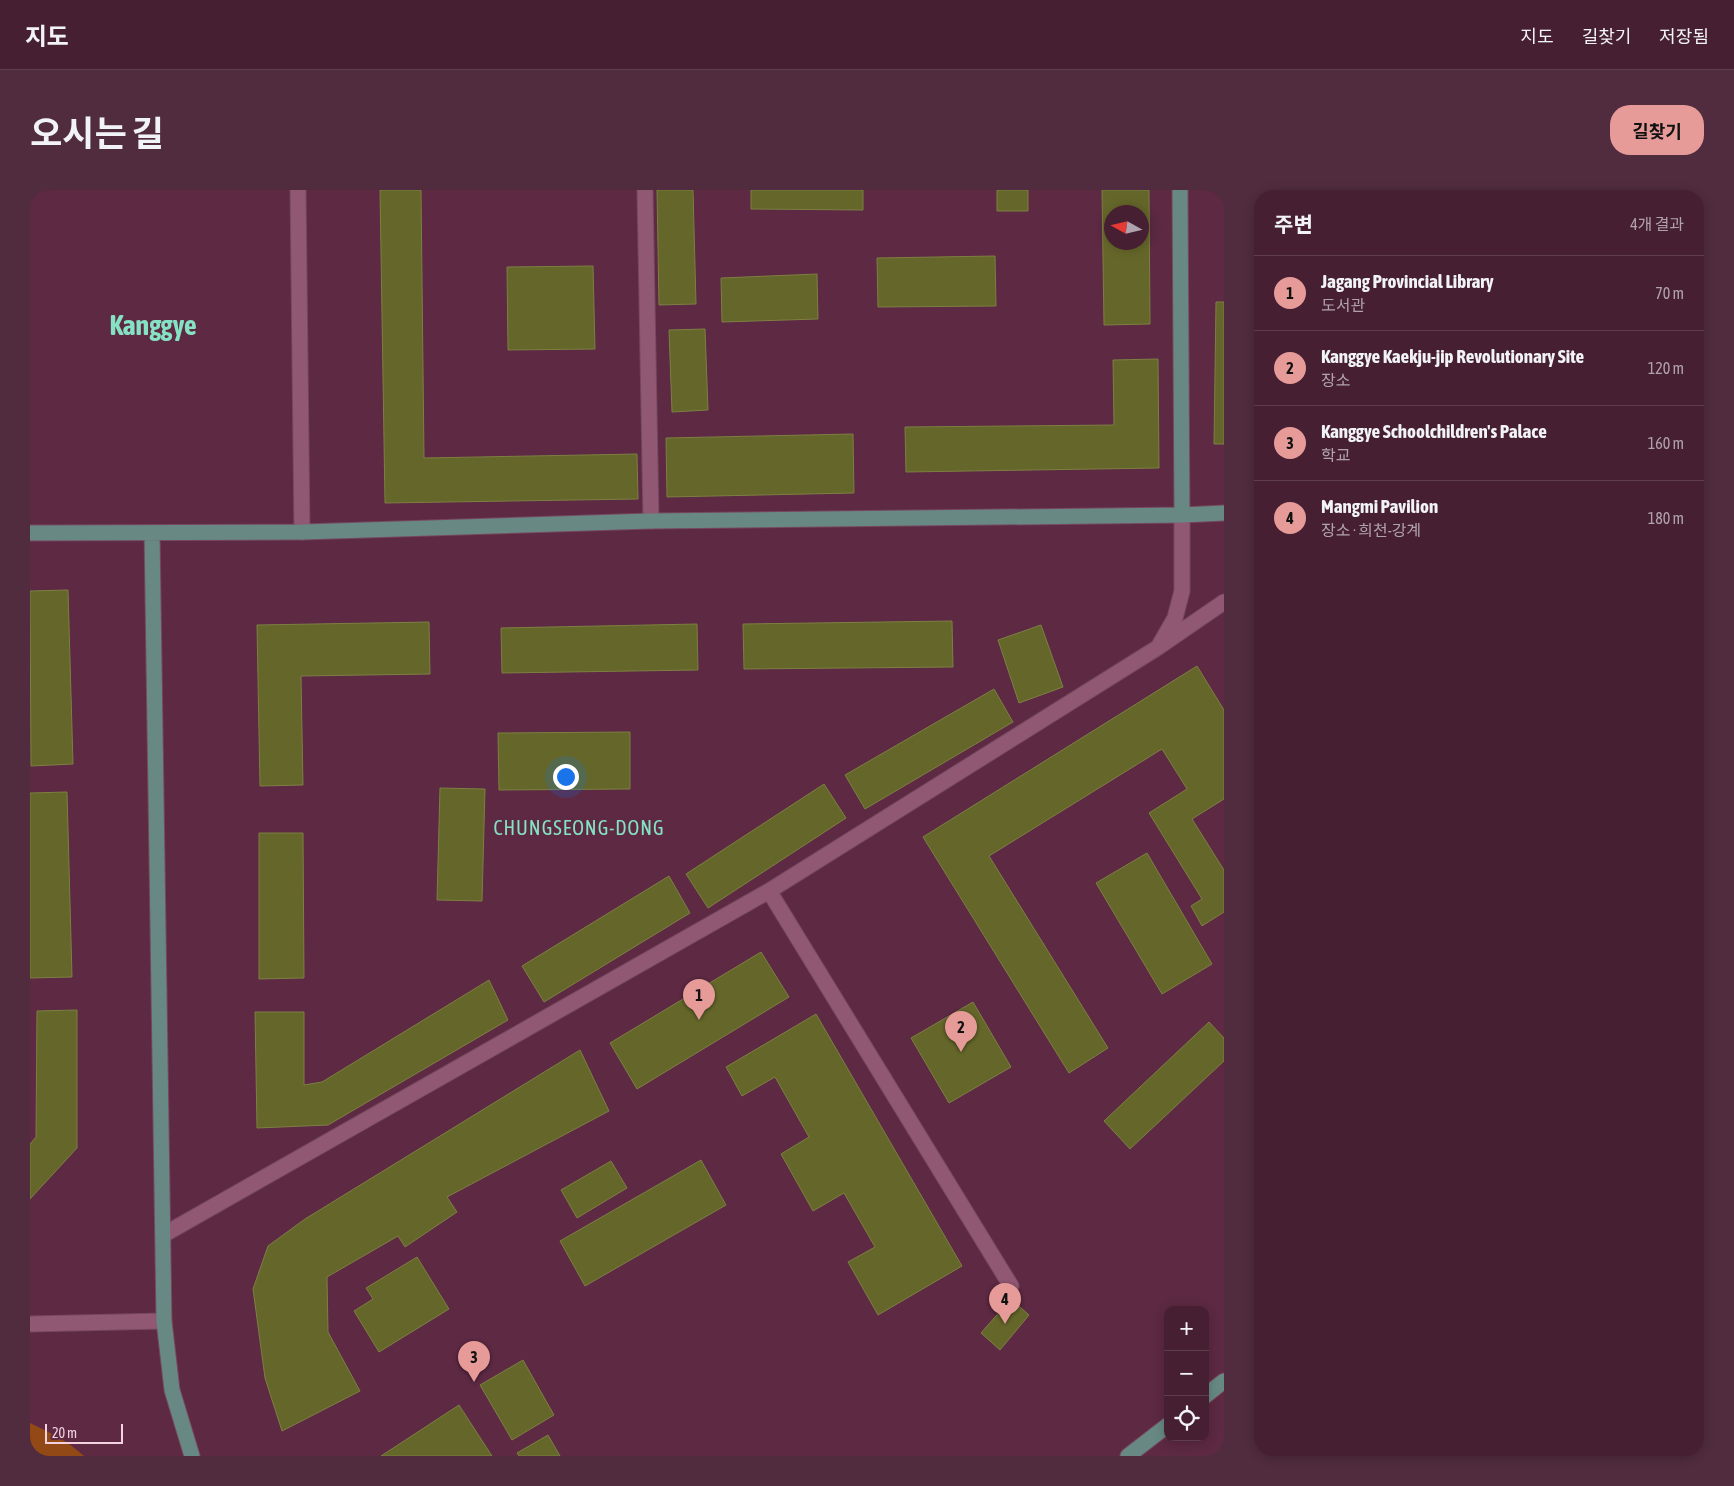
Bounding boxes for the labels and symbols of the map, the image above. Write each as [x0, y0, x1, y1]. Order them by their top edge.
north arrow [1104, 205, 1149, 250]
district label: Kanggye [109, 309, 197, 341]
your location [553, 764, 579, 790]
district label: CHUNGSEONG-DONG [493, 816, 665, 839]
pin: 1 [683, 979, 715, 1020]
pin: 2 [945, 1011, 977, 1052]
pin: 4 [989, 1283, 1021, 1324]
pin: 3 [458, 1341, 490, 1382]
scale bar [45, 1421, 122, 1444]

